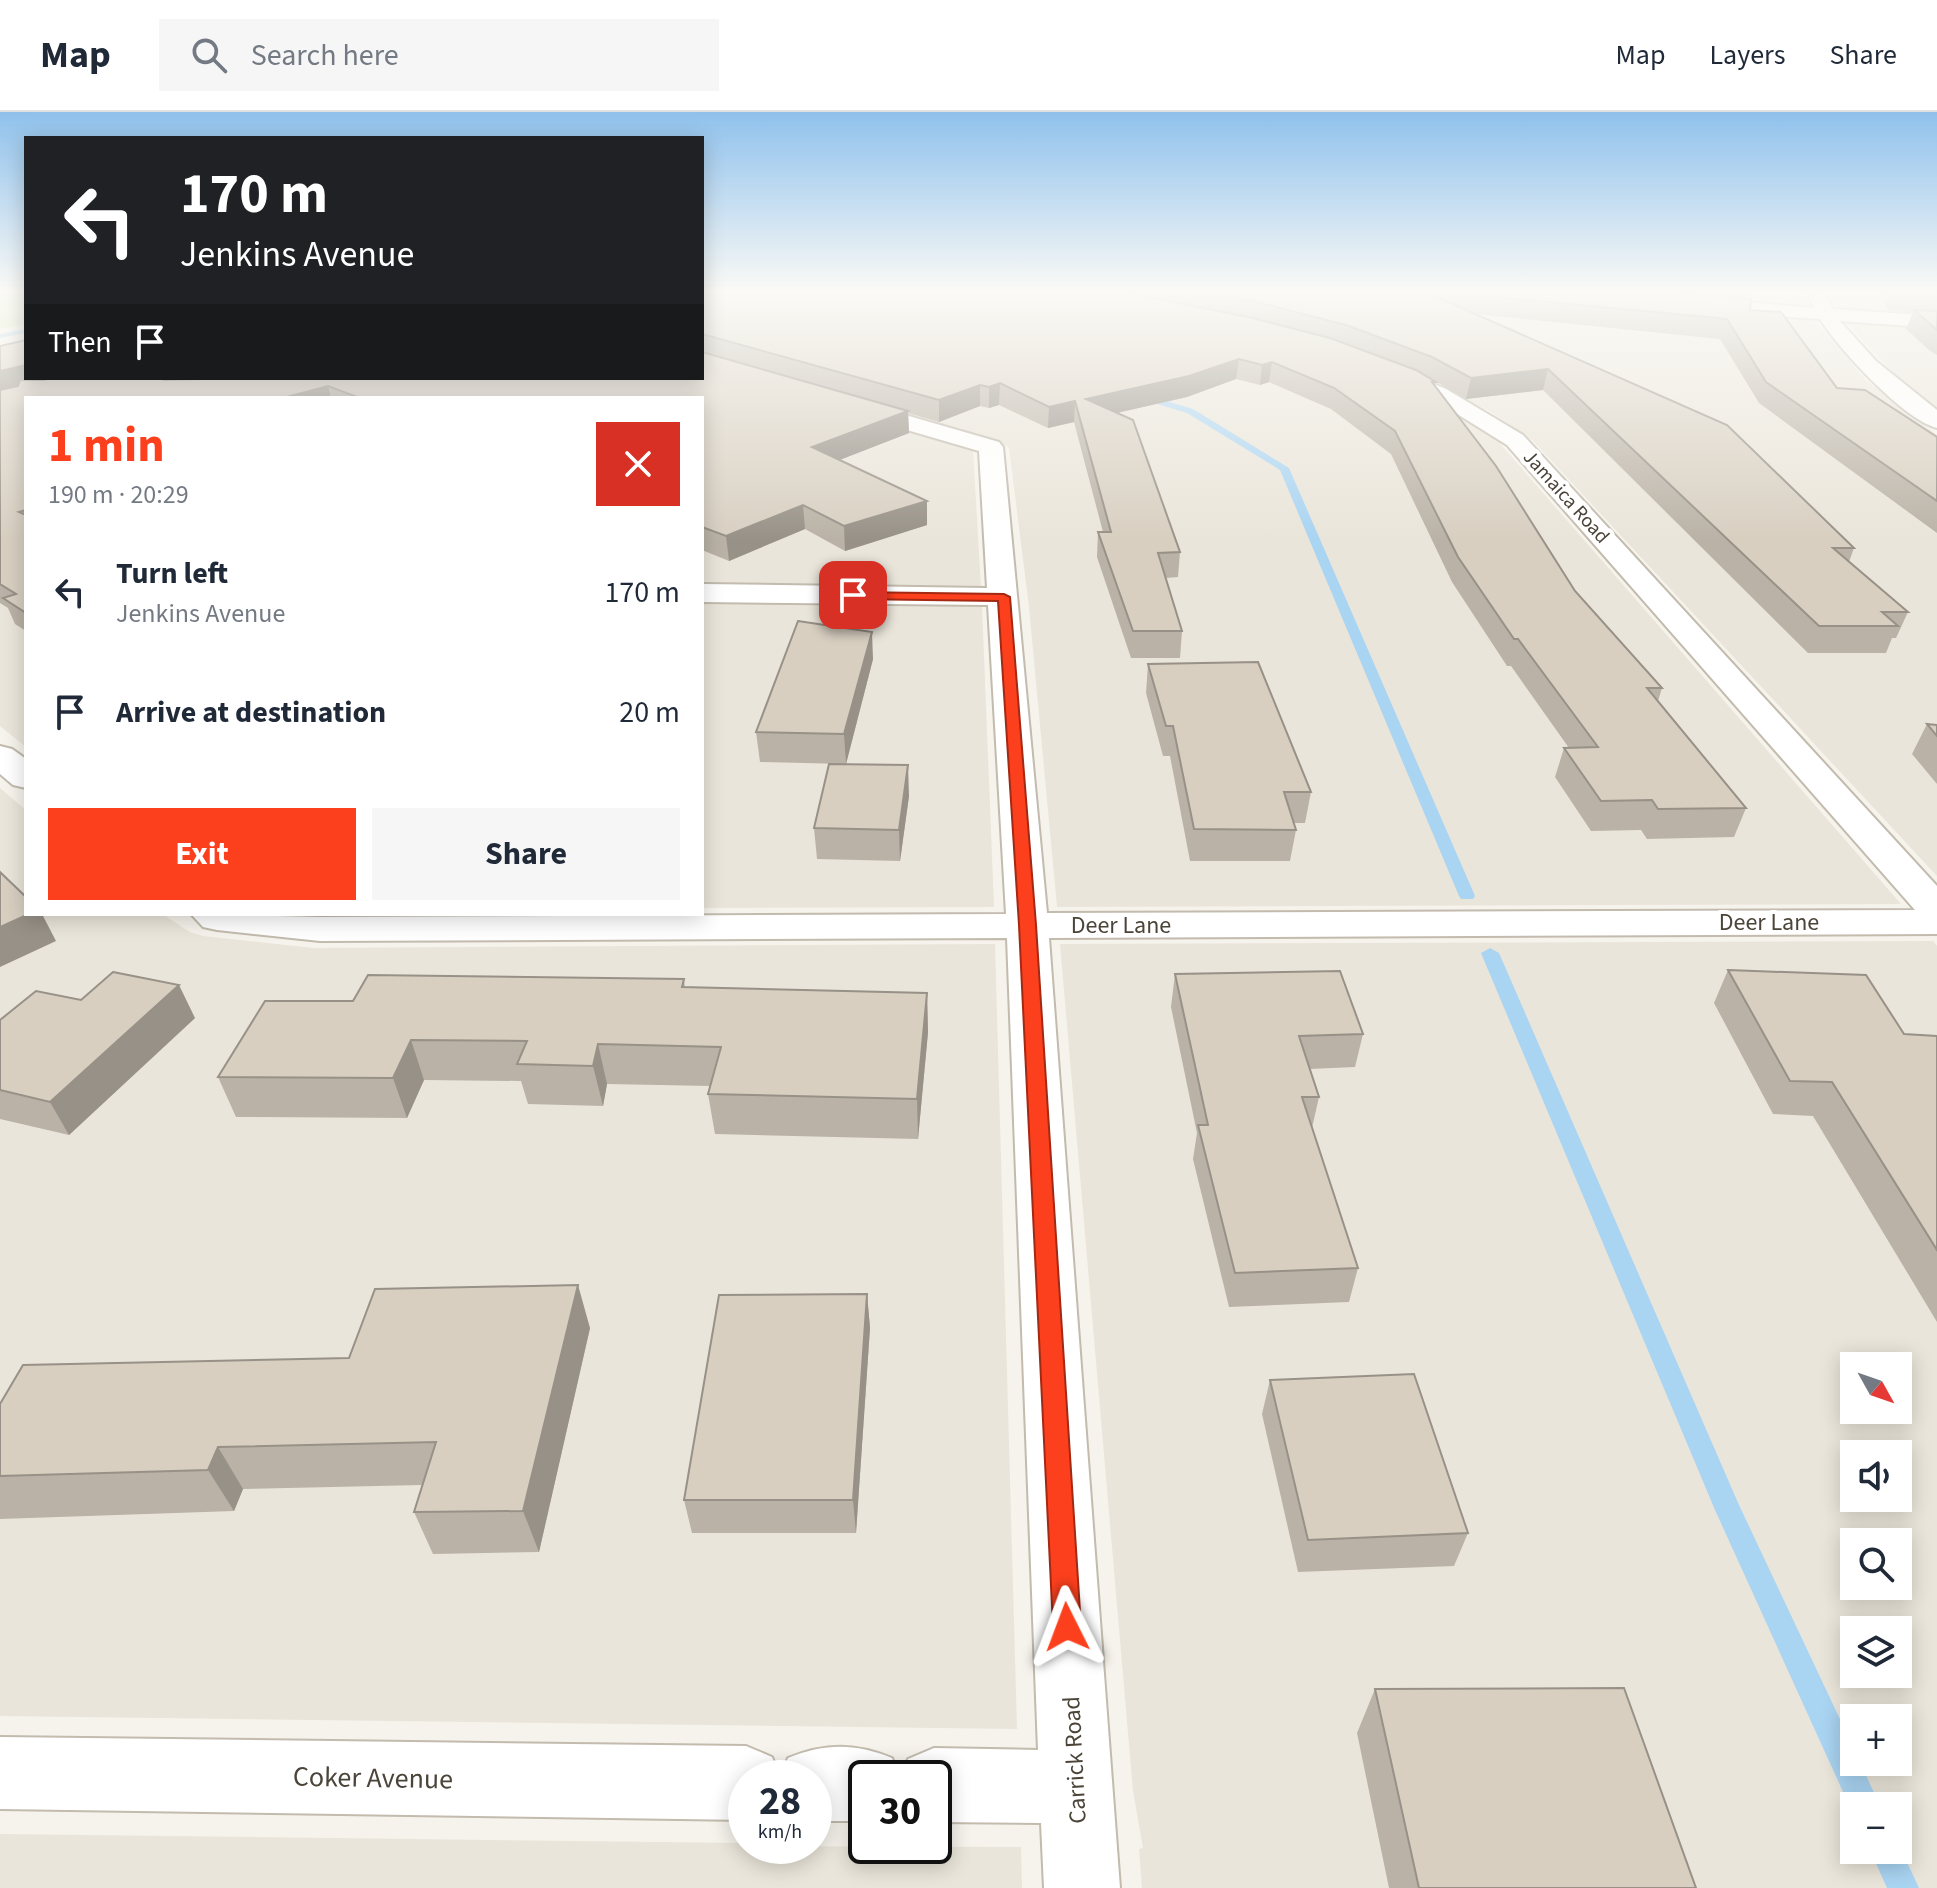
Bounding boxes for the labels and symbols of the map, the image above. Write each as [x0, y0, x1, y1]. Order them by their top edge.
street label: Jamaica Road [1516, 444, 1616, 550]
pin [819, 561, 887, 629]
street label: Deer Lane [1719, 905, 1819, 940]
street label: Deer Lane [1071, 908, 1171, 943]
north arrow [1840, 1352, 1912, 1424]
position arrow [1025, 1585, 1109, 1669]
street label: Carrick Road [1054, 1695, 1096, 1825]
street label: Coker Avenue [293, 1757, 453, 1799]
speed limit sign: 30 [848, 1760, 952, 1864]

